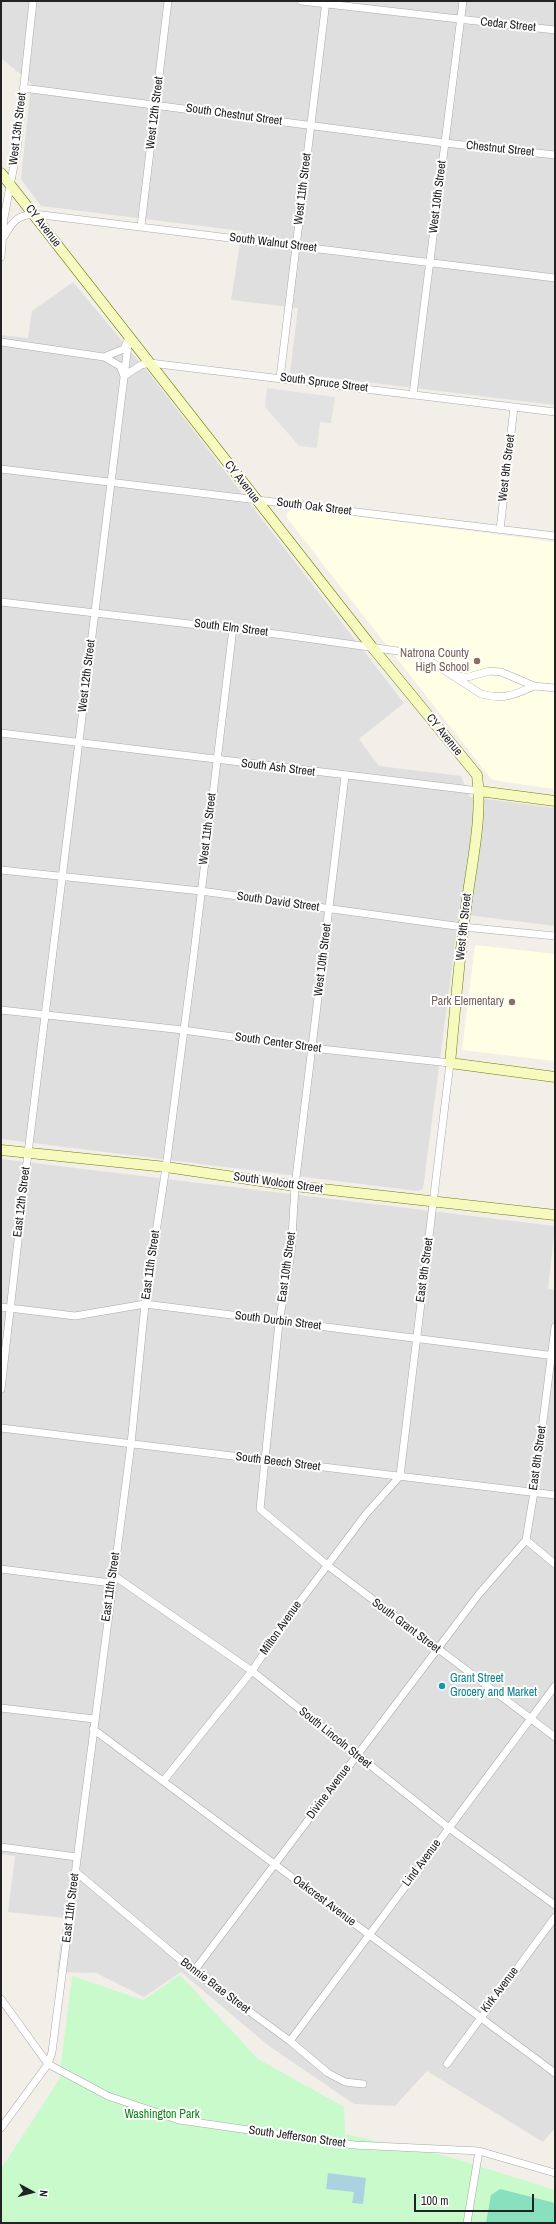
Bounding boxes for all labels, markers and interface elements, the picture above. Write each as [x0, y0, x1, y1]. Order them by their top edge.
street label: Cedar Street [480, 15, 536, 35]
street label: West 12th Street [143, 76, 167, 150]
street label: West 13th Street [6, 92, 30, 166]
street label: South Chestnut Street [185, 101, 283, 129]
street label: Chestnut Street [465, 138, 535, 160]
street label: West 11th Street [291, 152, 315, 226]
street label: West 10th Street [426, 160, 450, 234]
street label: CY Avenue [22, 202, 64, 250]
street label: South Walnut Street [229, 231, 317, 255]
street label: South Spruce Street [279, 370, 369, 396]
street label: West 9th Street [496, 434, 518, 502]
street label: CY Avenue [221, 458, 263, 506]
street label: South Oak Street [276, 495, 352, 519]
street label: South Elm Street [193, 616, 269, 640]
street label: West 12th Street [75, 639, 99, 713]
place label: Natrona County High School [400, 647, 469, 675]
marker: Natrona County High School [472, 656, 482, 666]
street label: CY Avenue [423, 711, 465, 759]
street label: South Ash Street [240, 756, 316, 780]
street label: West 11th Street [196, 792, 220, 866]
street label: South David Street [236, 889, 320, 915]
street label: West 9th Street [453, 893, 475, 961]
street label: West 10th Street [311, 923, 335, 997]
place label: Park Elementary [431, 995, 504, 1009]
marker: Park Elementary [507, 997, 517, 1007]
street label: South Center Street [234, 1030, 322, 1056]
street label: East 12th Street [11, 1166, 33, 1238]
street label: South Wolcott Street [232, 1170, 324, 1196]
street label: East 11th Street [139, 1229, 163, 1301]
street label: East 10th Street [275, 1231, 299, 1303]
street label: East 9th Street [413, 1237, 437, 1303]
street label: South Durbin Street [234, 1309, 322, 1333]
street label: East 8th Street [526, 1425, 550, 1491]
street label: South Beech Street [235, 1450, 321, 1474]
street label: East 11th Street [99, 1551, 123, 1623]
street label: South Grant Street [369, 1596, 443, 1656]
street label: Milton Avenue [257, 1598, 305, 1658]
place label: Grant Street Grocery and Market [450, 1672, 537, 1700]
marker: Grant Street Grocery and Market [437, 1681, 447, 1691]
street label: South Lincoln Street [296, 1704, 374, 1772]
street label: Divine Avenue [304, 1762, 354, 1822]
street label: Lind Avenue [400, 1837, 444, 1889]
street label: East 11th Street [60, 1872, 82, 1944]
street label: Oakcrest Avenue [290, 1873, 358, 1929]
street label: Bonnie Brae Street [177, 1955, 253, 2017]
street label: Kirk Avenue [478, 1964, 522, 2016]
park label: Washington Park [124, 2108, 200, 2122]
street label: South Jefferson Street [248, 2123, 346, 2151]
north arrow [12, 2172, 52, 2212]
scale bar [416, 2186, 536, 2212]
text: N [37, 2189, 51, 2198]
text: 100 m [421, 2193, 448, 2209]

